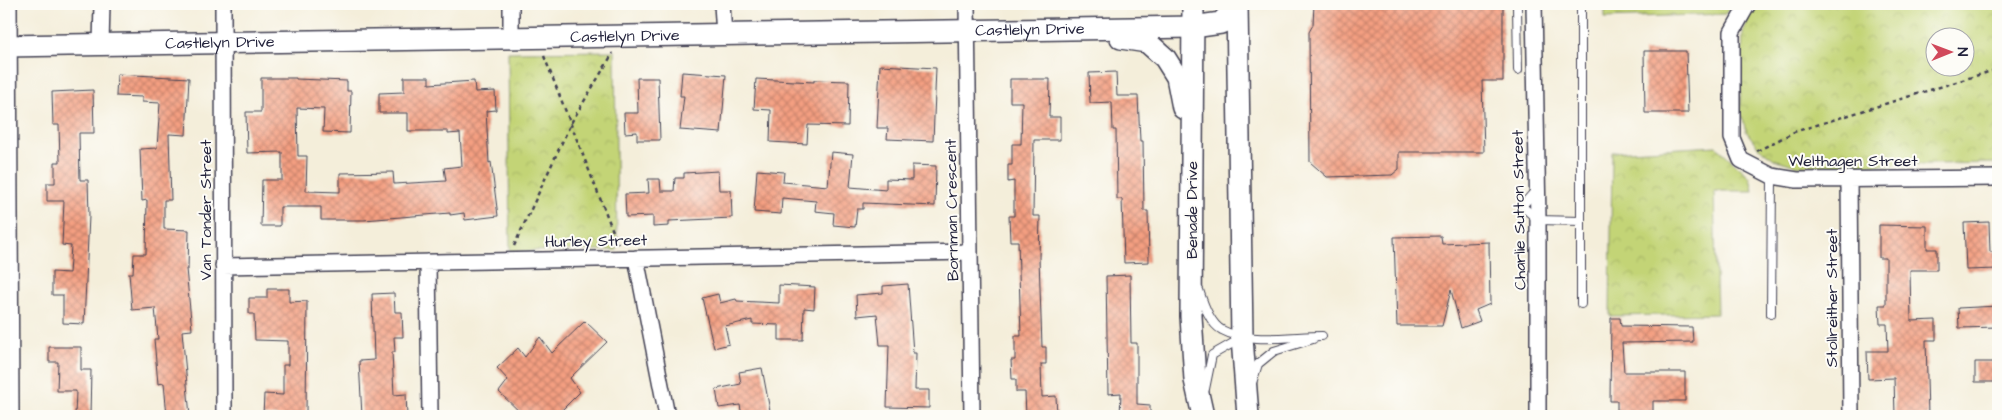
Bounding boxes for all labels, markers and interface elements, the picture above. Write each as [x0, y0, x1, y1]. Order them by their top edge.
street label: Castlelyn Drive [975, 18, 1085, 42]
street label: Castlelyn Drive [570, 24, 680, 48]
north arrow [1924, 28, 1974, 78]
street label: Castlelyn Drive [165, 31, 275, 55]
text: N [1952, 47, 1972, 57]
street label: Charlie Sutton Street [1507, 129, 1531, 290]
street label: Bornman Crescent [940, 138, 964, 281]
street label: Van Tonder Street [195, 139, 217, 281]
street label: Welthagen Street [1788, 150, 1918, 173]
street label: Benade Drive [1181, 161, 1203, 259]
street label: Stollreither Street [1821, 228, 1843, 367]
street label: Hurley Street [545, 229, 648, 254]

